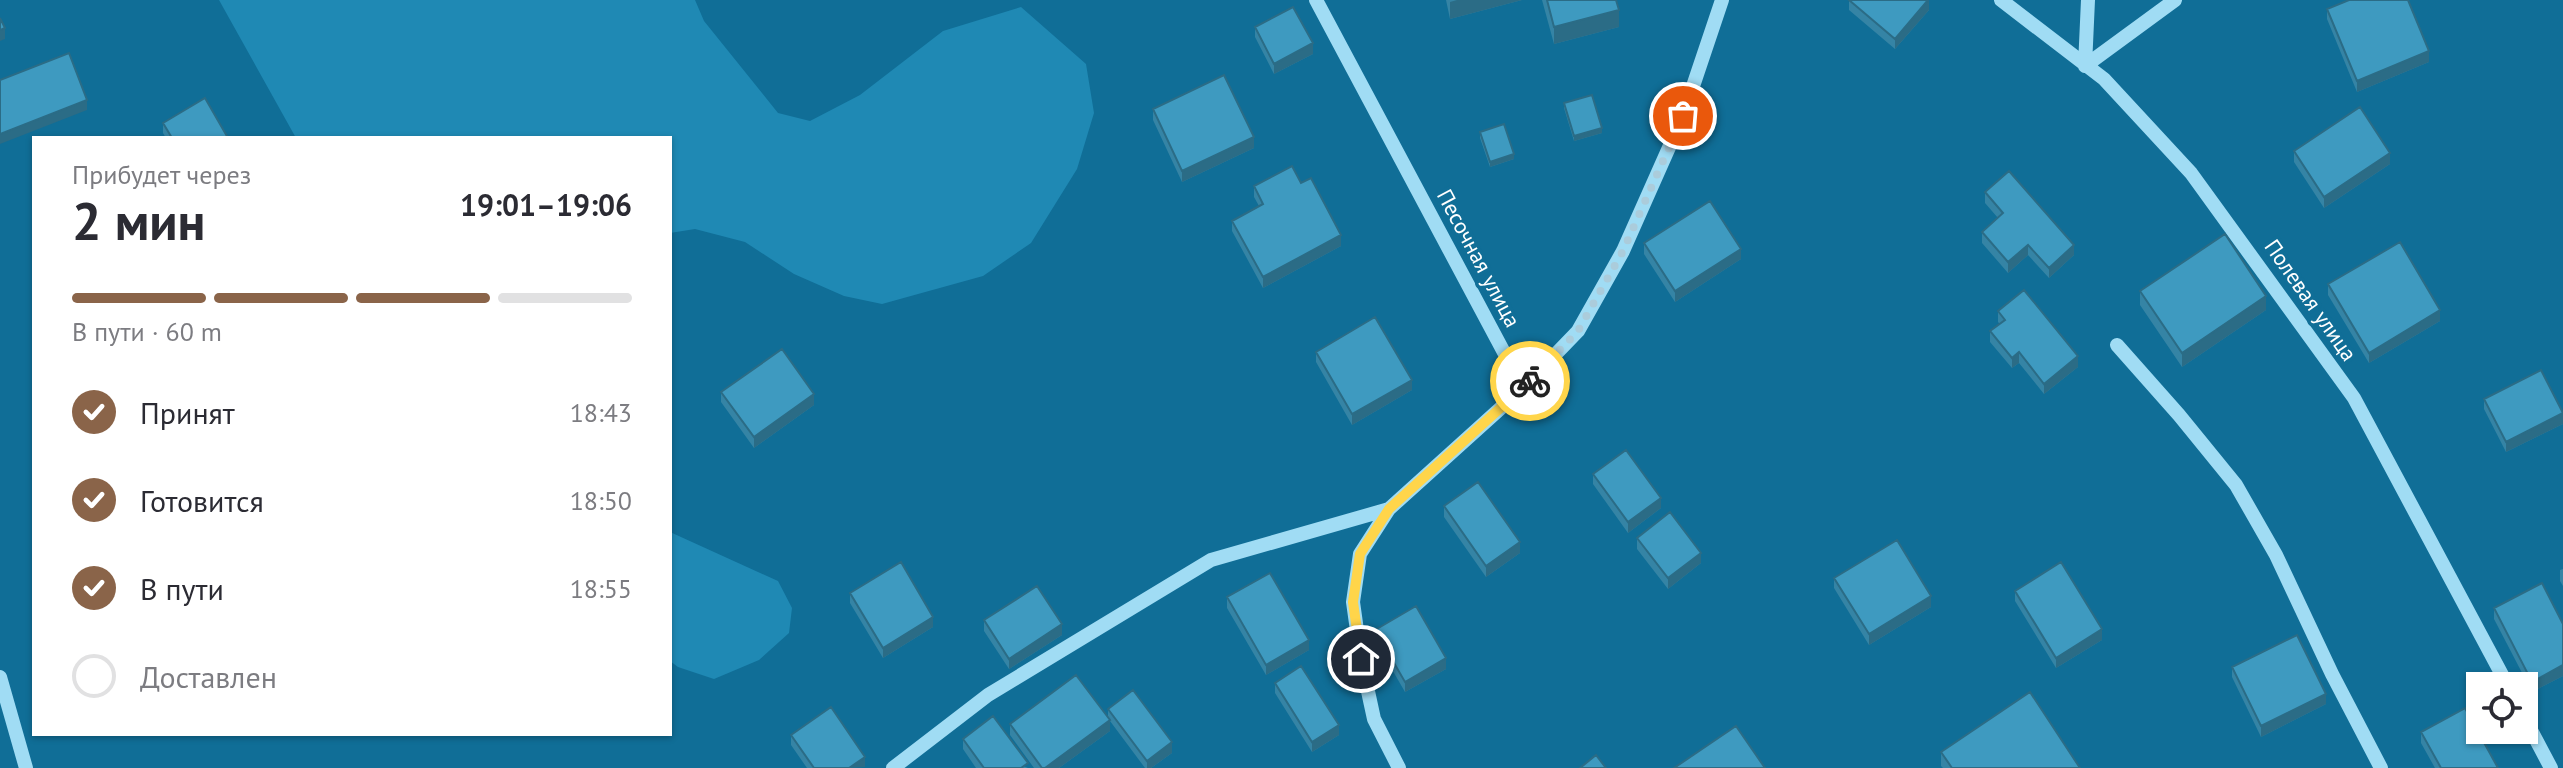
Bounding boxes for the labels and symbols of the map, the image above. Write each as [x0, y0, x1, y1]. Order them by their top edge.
pin [1649, 82, 1717, 150]
street label: Песочная улица [1431, 184, 1527, 332]
street label: Полевая улица [2259, 234, 2363, 366]
courier [1490, 341, 1570, 421]
pin [1327, 625, 1395, 693]

